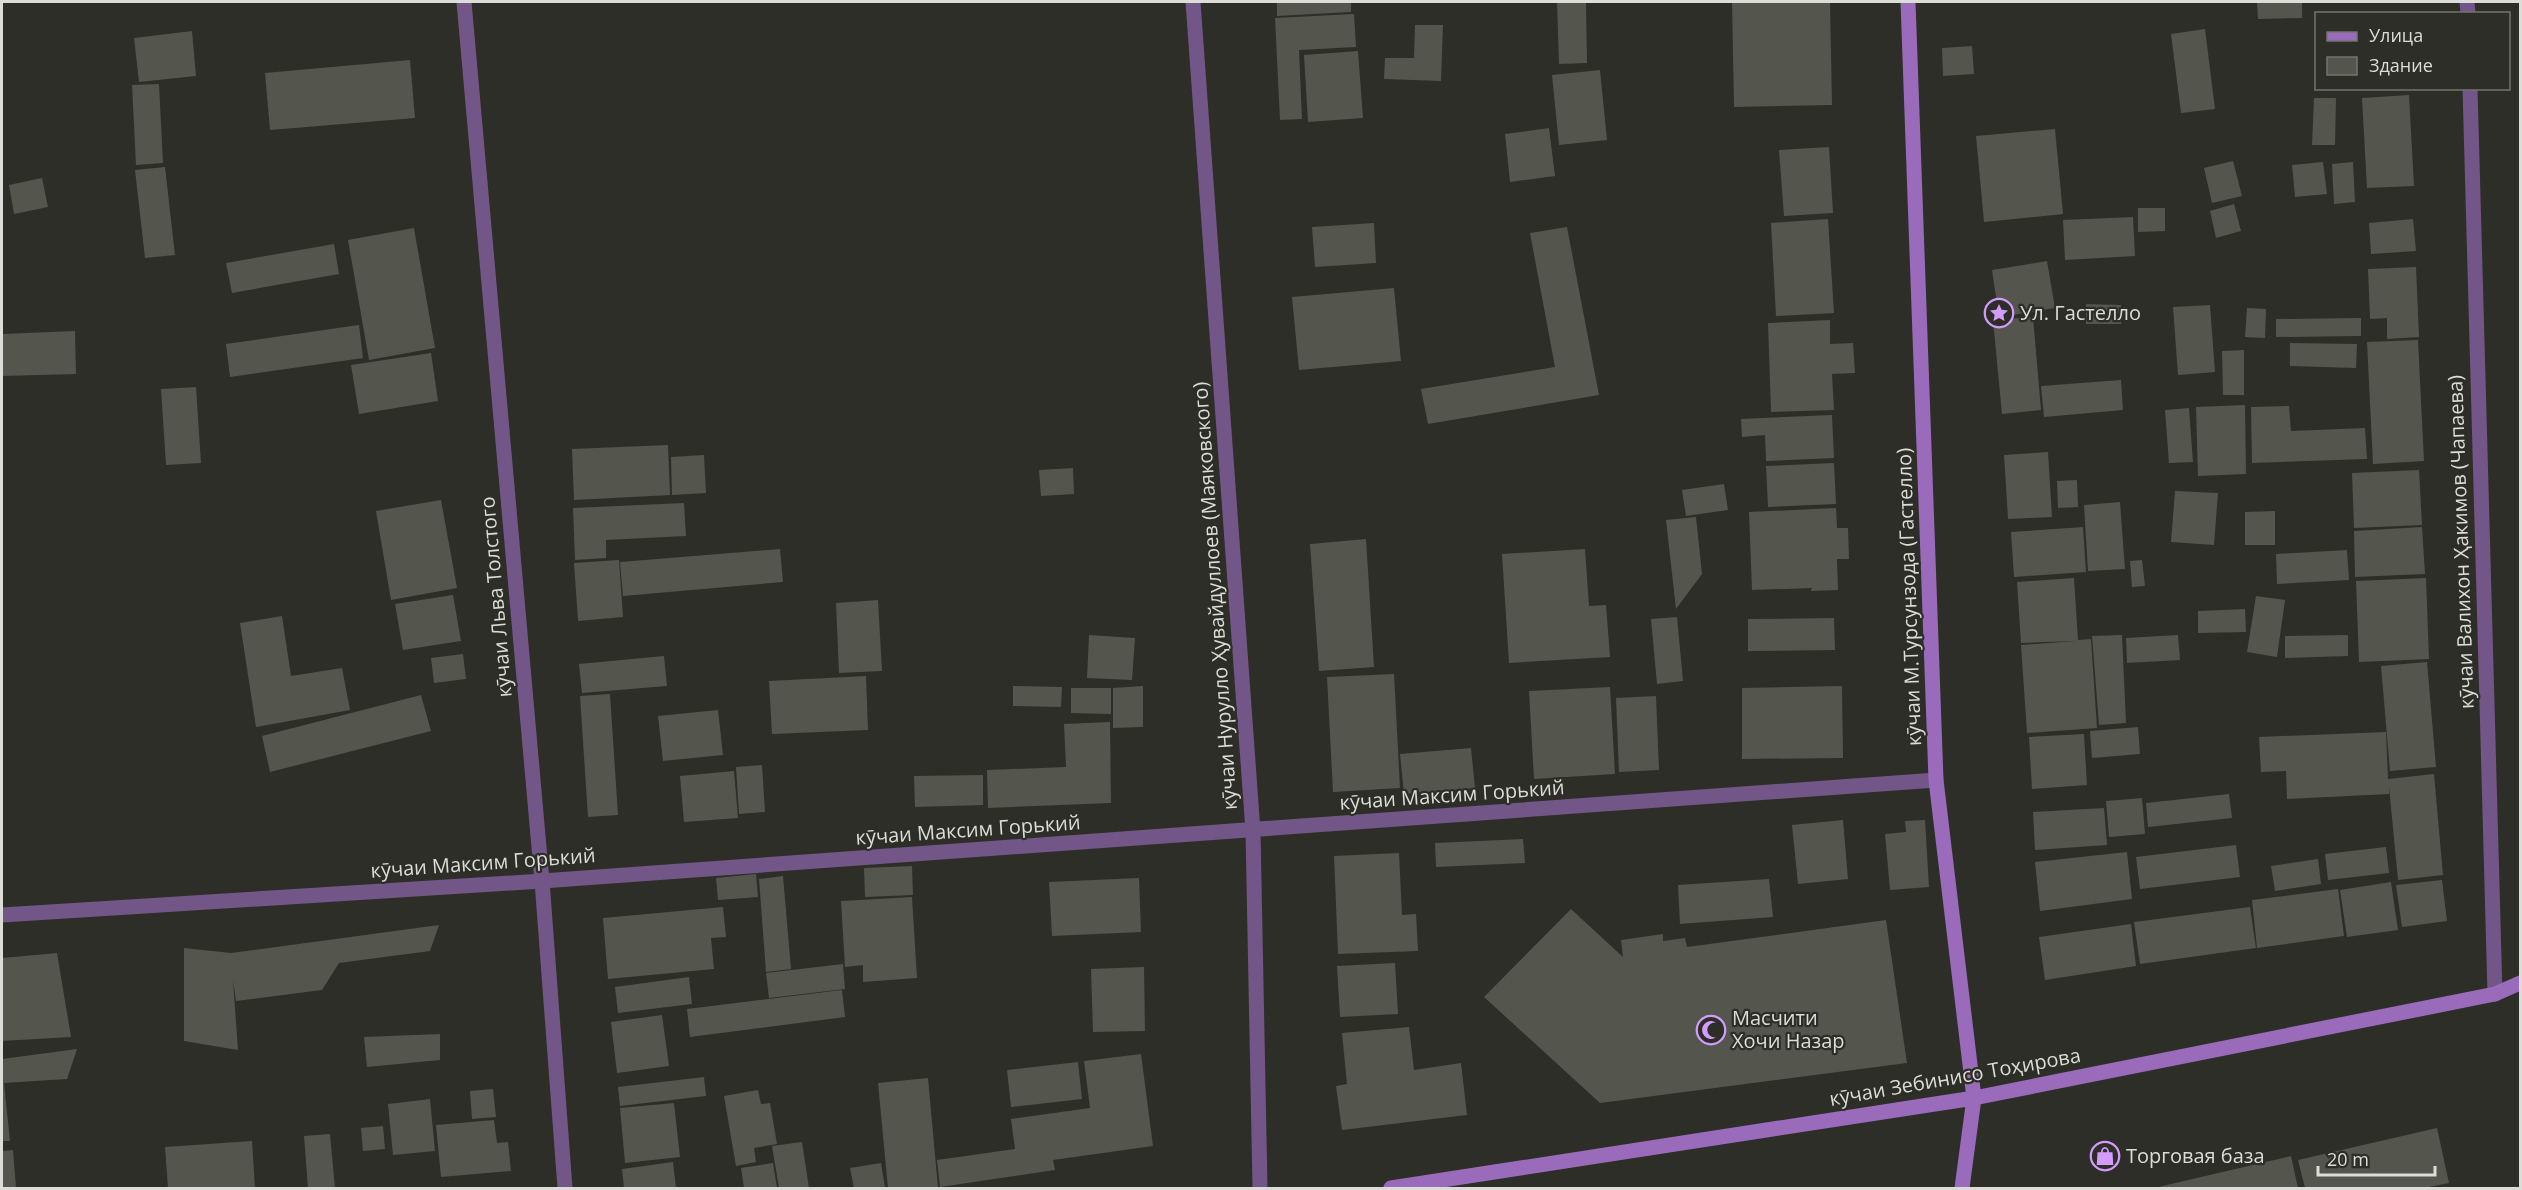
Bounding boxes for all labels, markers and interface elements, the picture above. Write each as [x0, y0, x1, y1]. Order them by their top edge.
legend [2315, 12, 2510, 90]
text: Улица [2369, 23, 2423, 47]
text: Здание [2369, 53, 2433, 77]
place icon: Ул. Гастелло [1983, 297, 2015, 329]
place label: Ул. Гастелло [2020, 299, 2141, 326]
street label: кӯчаи Валихон Ҳакимов (Чапаева) [2441, 375, 2480, 709]
street label: кӯчаи Нурулло Ҳувайдуллоев (Маяковского) [1186, 381, 1243, 811]
street label: кӯчаи М.Турсунзода (Гастелло) [1890, 447, 1927, 747]
street label: кӯчаи Льва Толстого [473, 496, 518, 699]
street label: кӯчаи Максим Горький [1339, 773, 1565, 816]
street label: кӯчаи Максим Горький [855, 808, 1081, 851]
street label: кӯчаи Максим Горький [370, 841, 596, 884]
place label: Масчити Хочи Назар [1732, 1004, 1845, 1054]
mosque icon: Масчити Хочи Назар [1695, 1014, 1727, 1046]
street label: кӯчаи Зебинисо Тоҳирова [1827, 1041, 2083, 1112]
scale bar [2318, 1139, 2435, 1177]
shop icon: Торговая база [2089, 1140, 2121, 1172]
place label: Торговая база [2126, 1142, 2265, 1169]
text: 20 m [2327, 1147, 2369, 1171]

